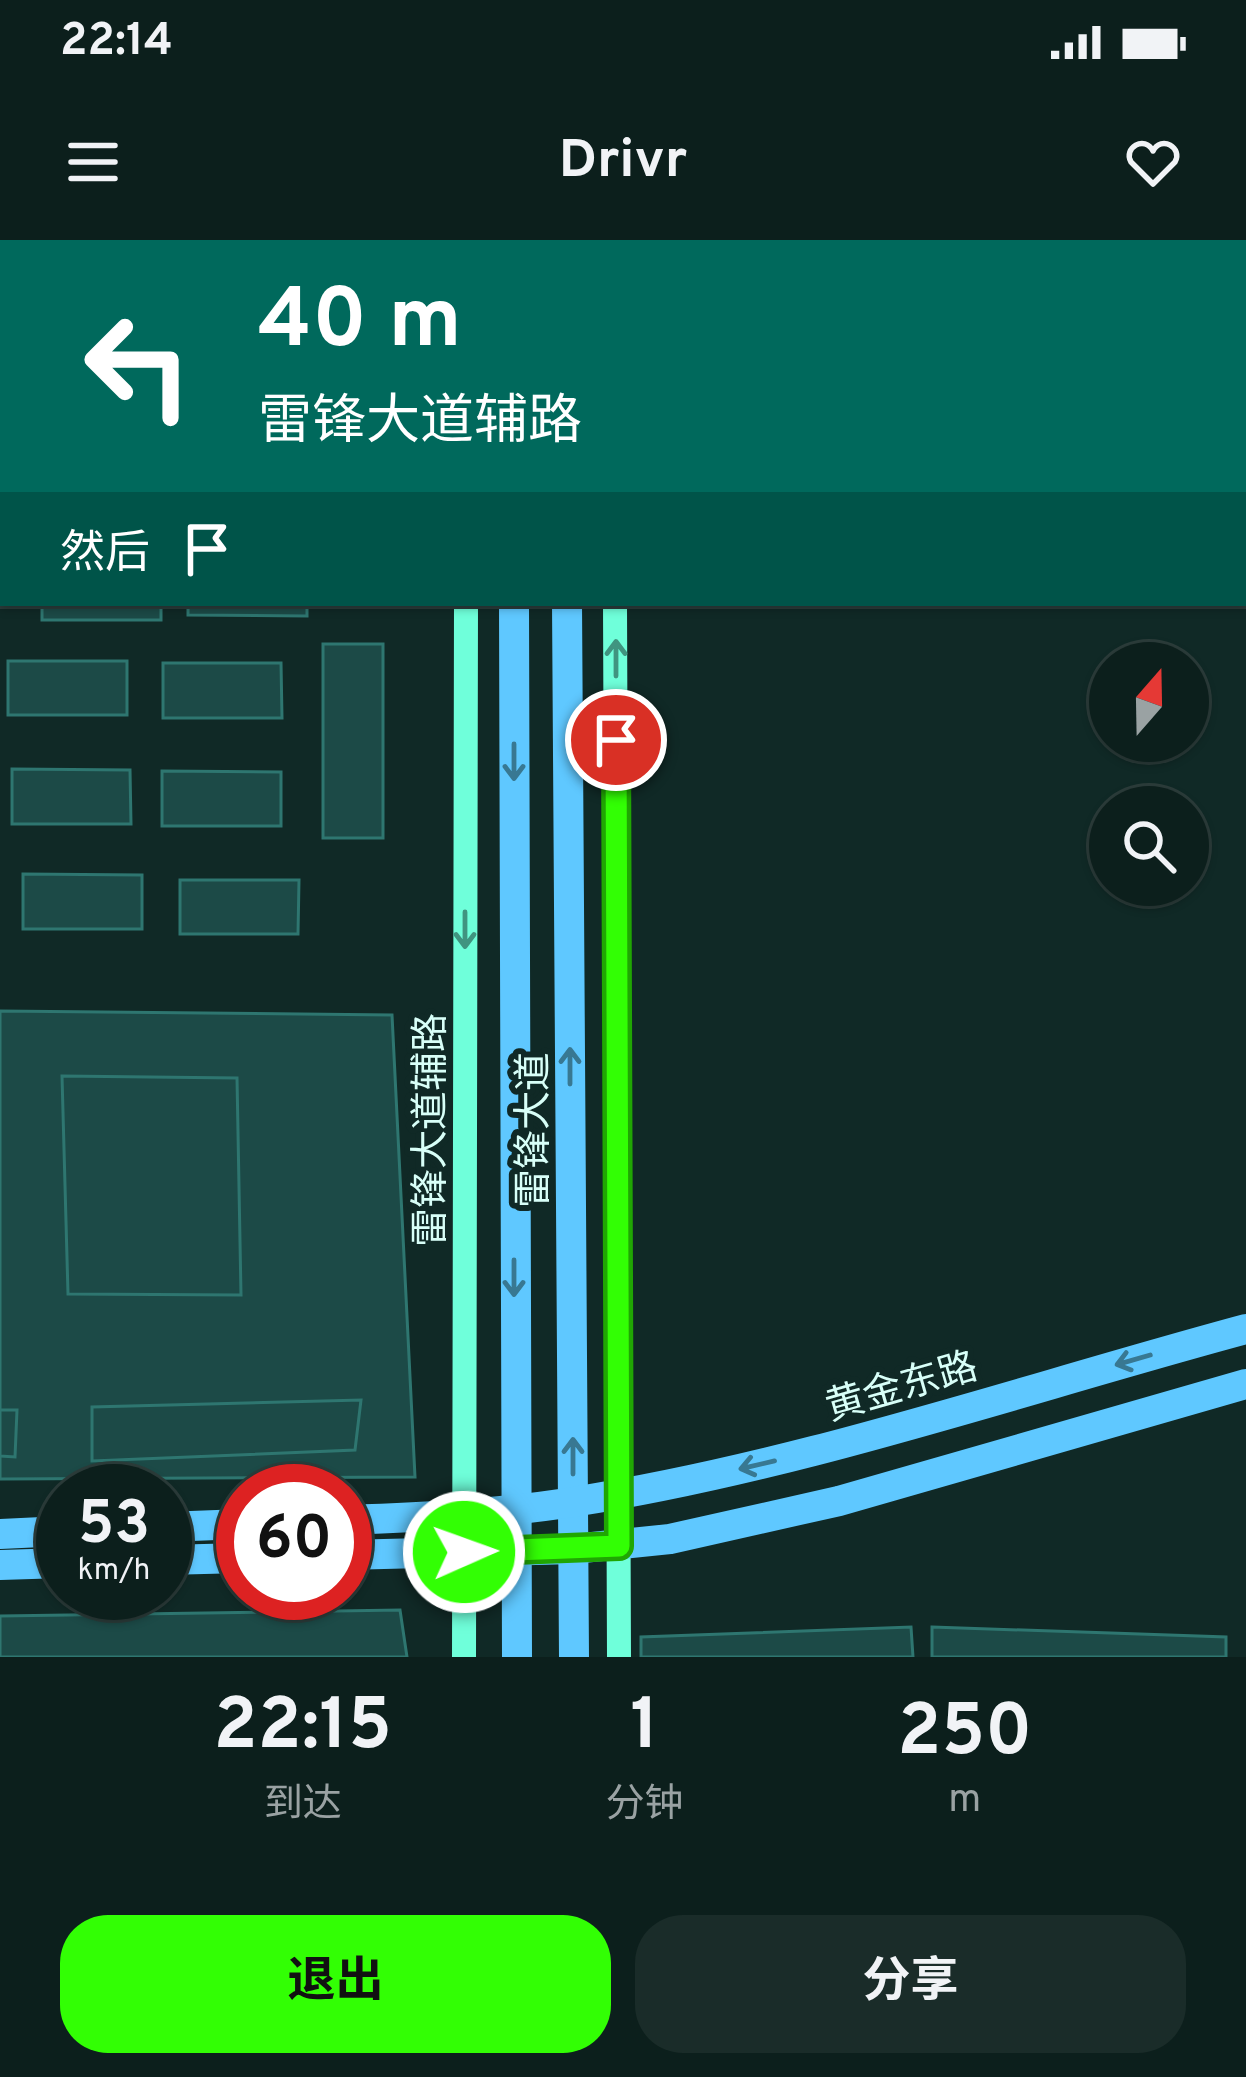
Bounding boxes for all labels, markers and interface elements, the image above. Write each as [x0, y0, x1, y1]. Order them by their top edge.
text: 22:14 [60, 14, 173, 71]
text: Drivr [559, 128, 687, 197]
icon: menu [60, 129, 126, 195]
icon: heart [1120, 129, 1186, 195]
text: 40 m [258, 271, 462, 377]
icon: left [60, 288, 216, 444]
text: 雷锋大道辅路 [258, 390, 582, 459]
icon: arrive [174, 516, 240, 582]
text: 然后 [60, 527, 150, 584]
one-way arrow [604, 639, 627, 678]
north arrow [1089, 642, 1209, 762]
map controls [1089, 642, 1209, 906]
pin [565, 689, 667, 791]
icon: arrive [583, 707, 649, 773]
one-way arrow [503, 742, 525, 781]
button: search [1089, 786, 1209, 906]
one-way arrow [454, 910, 477, 949]
street label: 雷锋大道辅路 [409, 1013, 458, 1247]
one-way arrow [559, 1047, 581, 1086]
street label: 雷锋大道 [512, 1052, 561, 1208]
one-way arrow [503, 1258, 525, 1297]
street label: 黄金东路 [821, 1344, 984, 1434]
one-way arrow [1115, 1350, 1153, 1372]
one-way arrow [562, 1437, 584, 1476]
one-way arrow [739, 1454, 777, 1477]
speed limit sign: 60 [216, 1464, 372, 1620]
text: 53 [78, 1489, 150, 1565]
position arrow [401, 1489, 527, 1615]
text: km/h [78, 1553, 150, 1590]
text: 22:15 [214, 1683, 392, 1775]
text: 1 [630, 1683, 659, 1775]
text: 250 [897, 1689, 1032, 1781]
text: m [948, 1777, 981, 1826]
text: 到达 [264, 1782, 342, 1831]
text: 分钟 [606, 1782, 684, 1831]
button: 退出 [60, 1915, 611, 2053]
button: 分享 [635, 1915, 1186, 2053]

